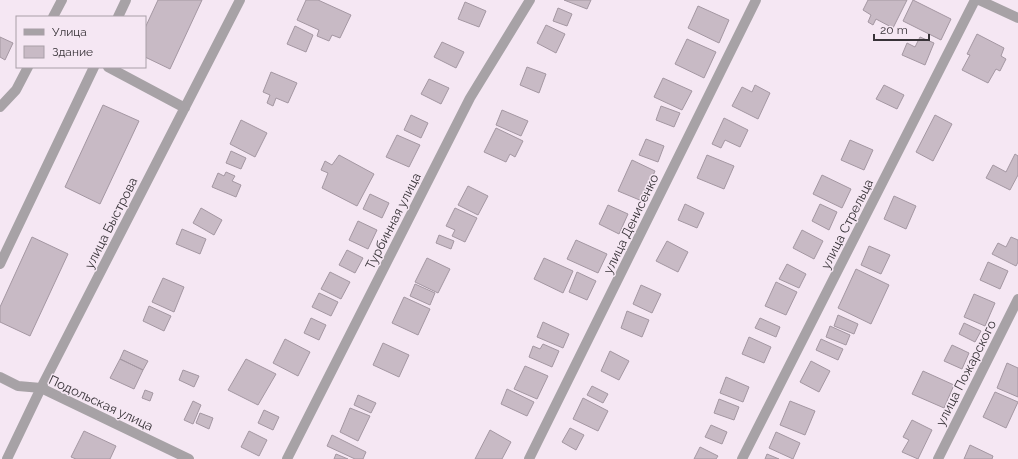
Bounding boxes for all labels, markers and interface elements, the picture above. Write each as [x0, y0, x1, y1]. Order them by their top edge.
legend [16, 16, 146, 68]
scale bar [874, 16, 929, 42]
text: 20 m [880, 23, 908, 37]
text: Улица [52, 25, 87, 39]
text: Здание [52, 45, 93, 59]
street label: Турбинная улица [362, 170, 424, 272]
street label: улица Денисенко [600, 171, 662, 276]
street label: улица Быстрова [81, 175, 141, 271]
street label: улица Стрельца [818, 176, 876, 272]
street label: улица Пожарского [933, 317, 999, 428]
street label: Подольская улица [46, 372, 156, 434]

